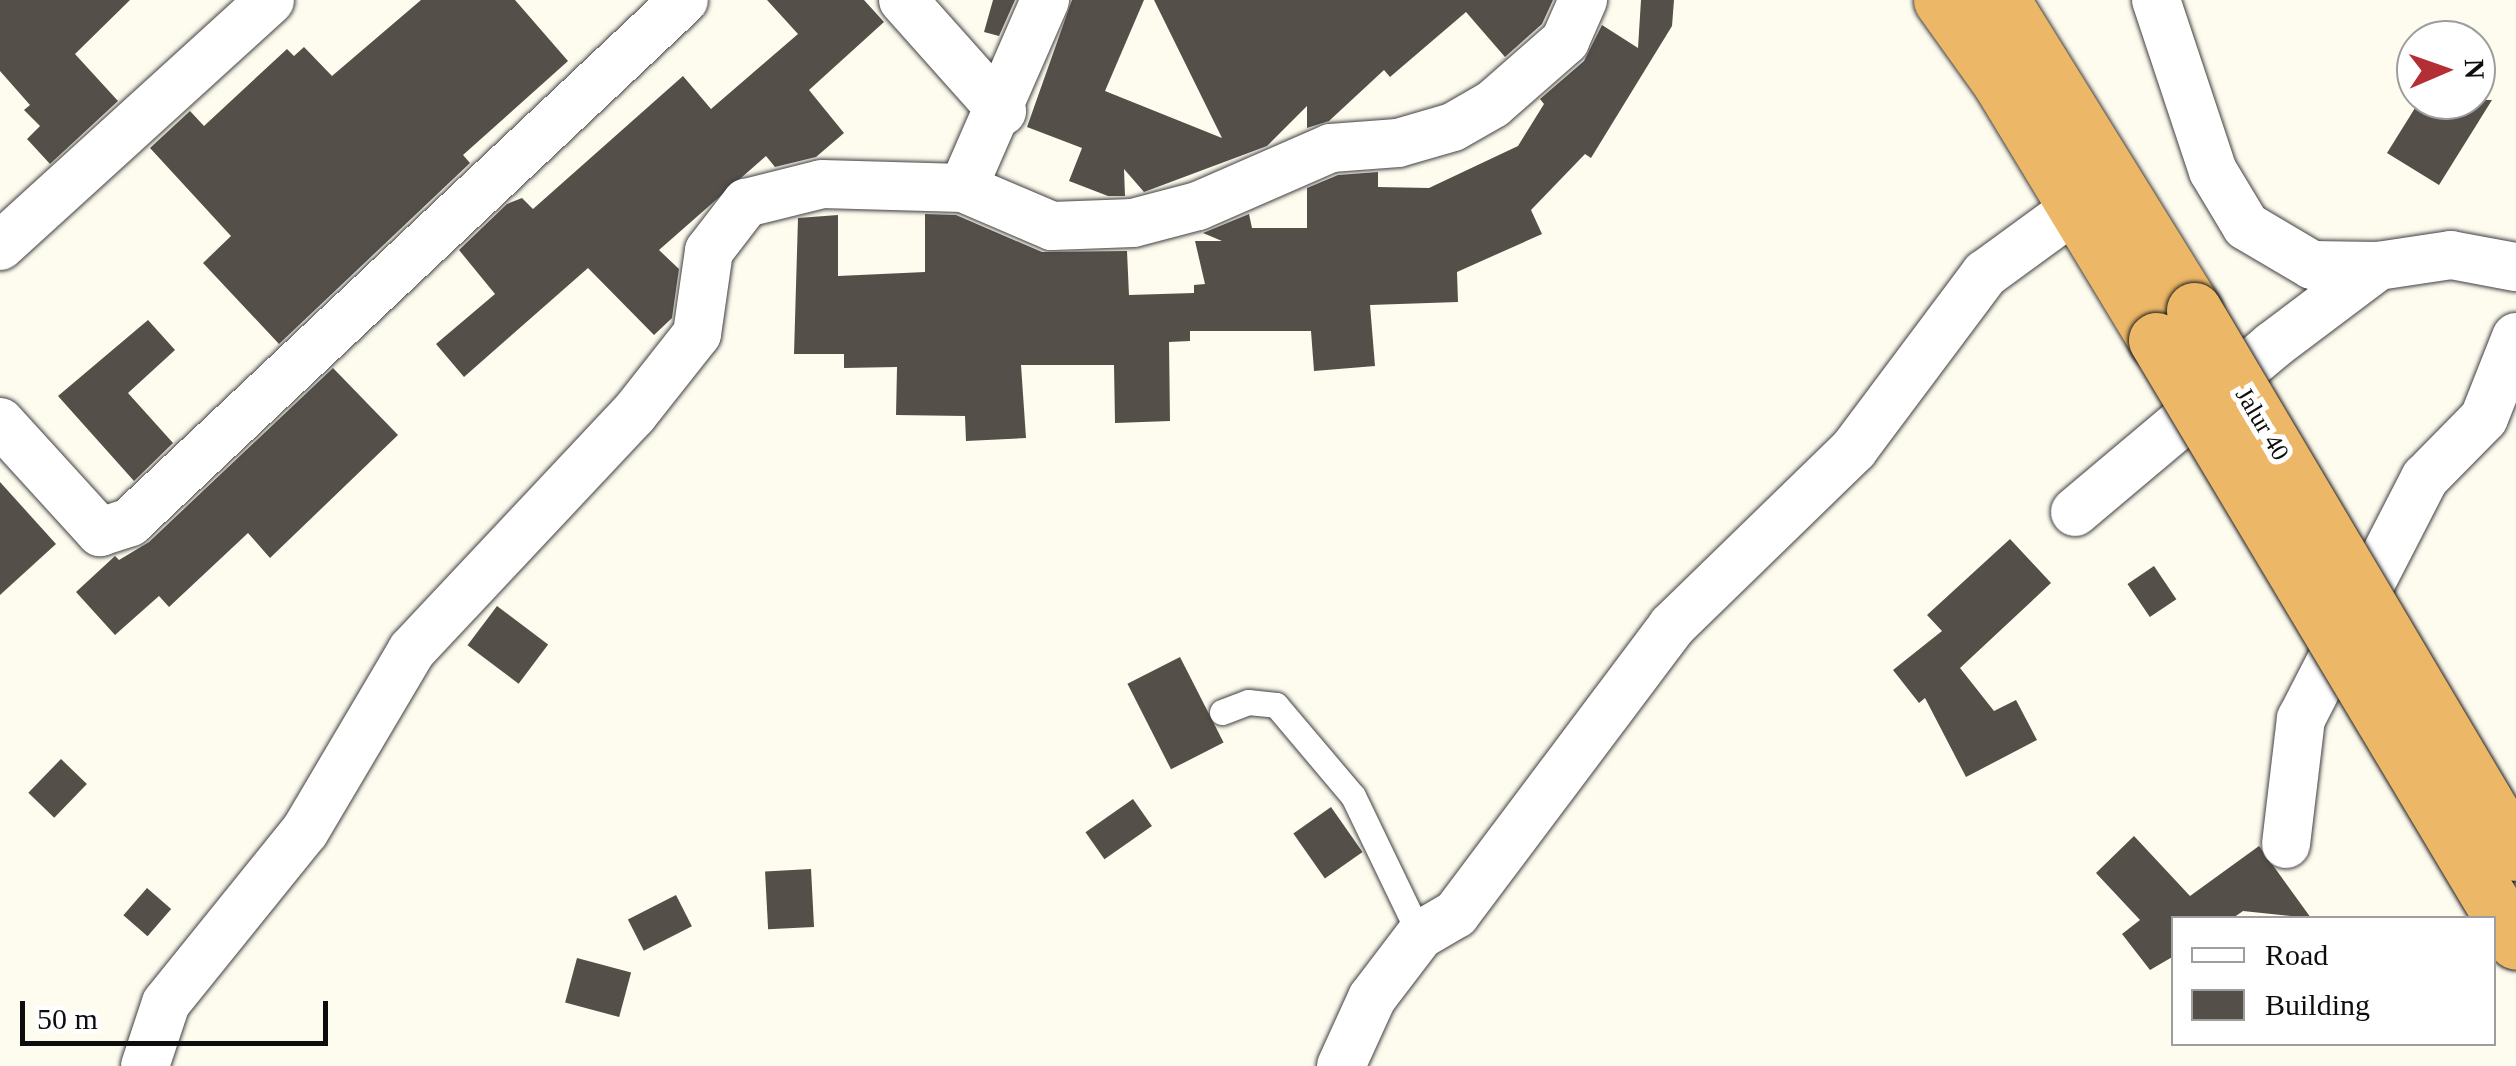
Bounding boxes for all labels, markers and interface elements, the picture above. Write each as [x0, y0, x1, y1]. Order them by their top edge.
north arrow [2396, 20, 2496, 120]
text: N [2459, 58, 2490, 80]
street label: Jalur 40 [2229, 382, 2295, 466]
legend [2171, 916, 2496, 1046]
text: Road [2265, 938, 2328, 971]
scale bar [25, 981, 332, 1043]
text: Building [2265, 988, 2370, 1021]
text: 50 m [37, 1002, 98, 1035]

